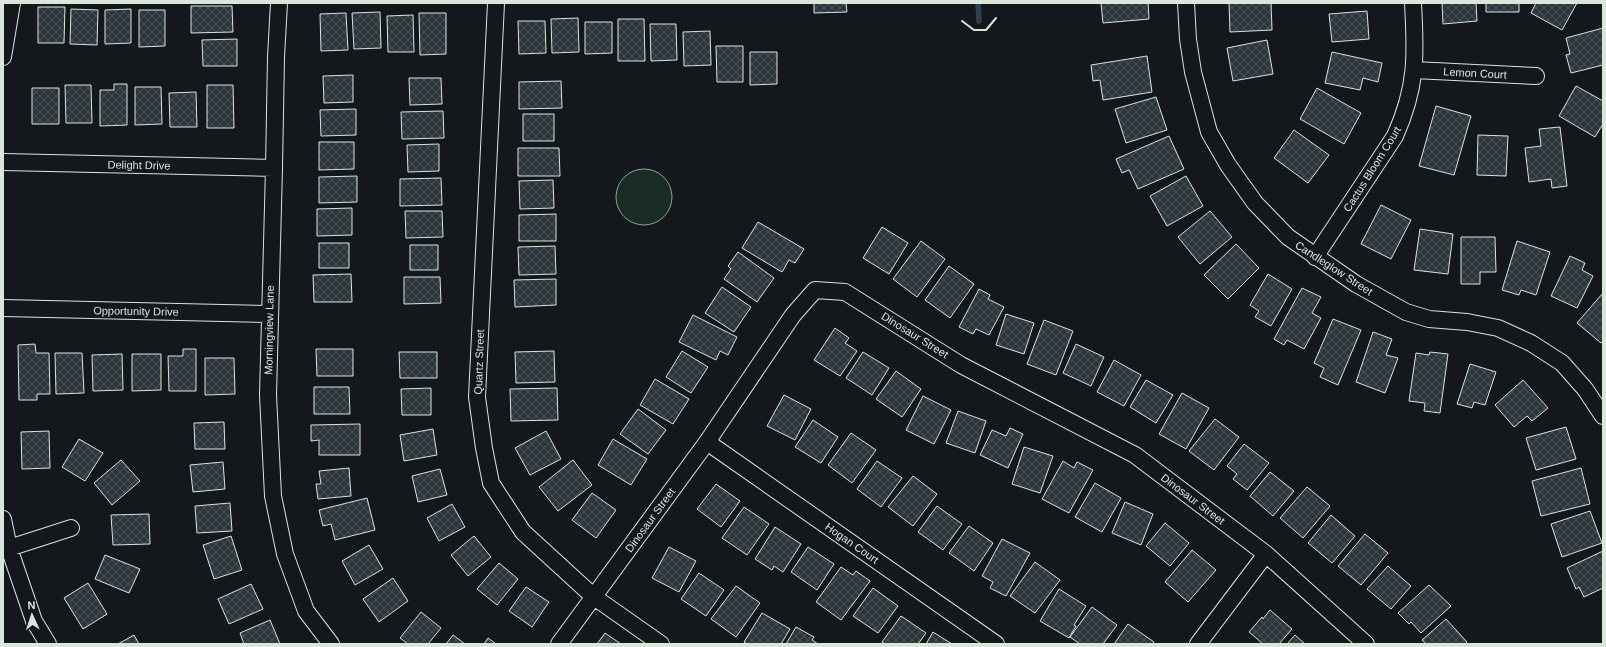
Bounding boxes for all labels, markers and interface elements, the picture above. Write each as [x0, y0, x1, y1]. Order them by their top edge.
street label: Lemon Court [1443, 65, 1507, 81]
street label: Cactus Bloom Court [1341, 124, 1403, 214]
street label: Delight Drive [107, 158, 171, 172]
street label: Candleglow Street [1293, 238, 1375, 298]
street label: Morningview Lane [262, 285, 276, 375]
street label: Opportunity Drive [93, 304, 179, 318]
street label: Dinosaur Street [879, 310, 951, 360]
street label: Quartz Street [472, 329, 486, 395]
street label: Dinosaur Street [1159, 471, 1227, 527]
street label: Dinosaur Street [623, 486, 677, 554]
street label: Hogan Court [823, 520, 881, 566]
north arrow [12, 595, 52, 635]
text: N [27, 599, 36, 611]

